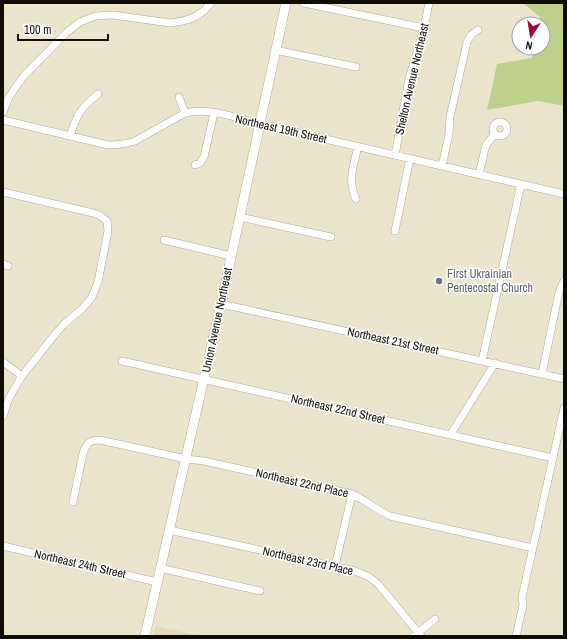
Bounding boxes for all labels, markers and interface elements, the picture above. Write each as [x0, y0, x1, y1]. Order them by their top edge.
scale bar [18, 16, 108, 42]
north arrow [511, 16, 551, 56]
street label: Shelton Avenue Northeast [391, 21, 433, 136]
text: 100 m [24, 22, 51, 38]
text: N [524, 38, 534, 53]
street label: Northeast 19th Street [234, 111, 329, 147]
street label: Union Avenue Northeast [198, 266, 236, 374]
place label: First Ukrainian Pentecostal Church [447, 266, 533, 296]
marker: First Ukrainian Pentecostal Church [434, 276, 444, 286]
street label: Northeast 21st Street [346, 324, 440, 359]
street label: Northeast 22nd Street [289, 390, 387, 428]
street label: Northeast 22nd Place [254, 465, 350, 501]
street label: Northeast 23rd Place [261, 543, 355, 579]
street label: Northeast 24th Street [33, 546, 128, 582]

